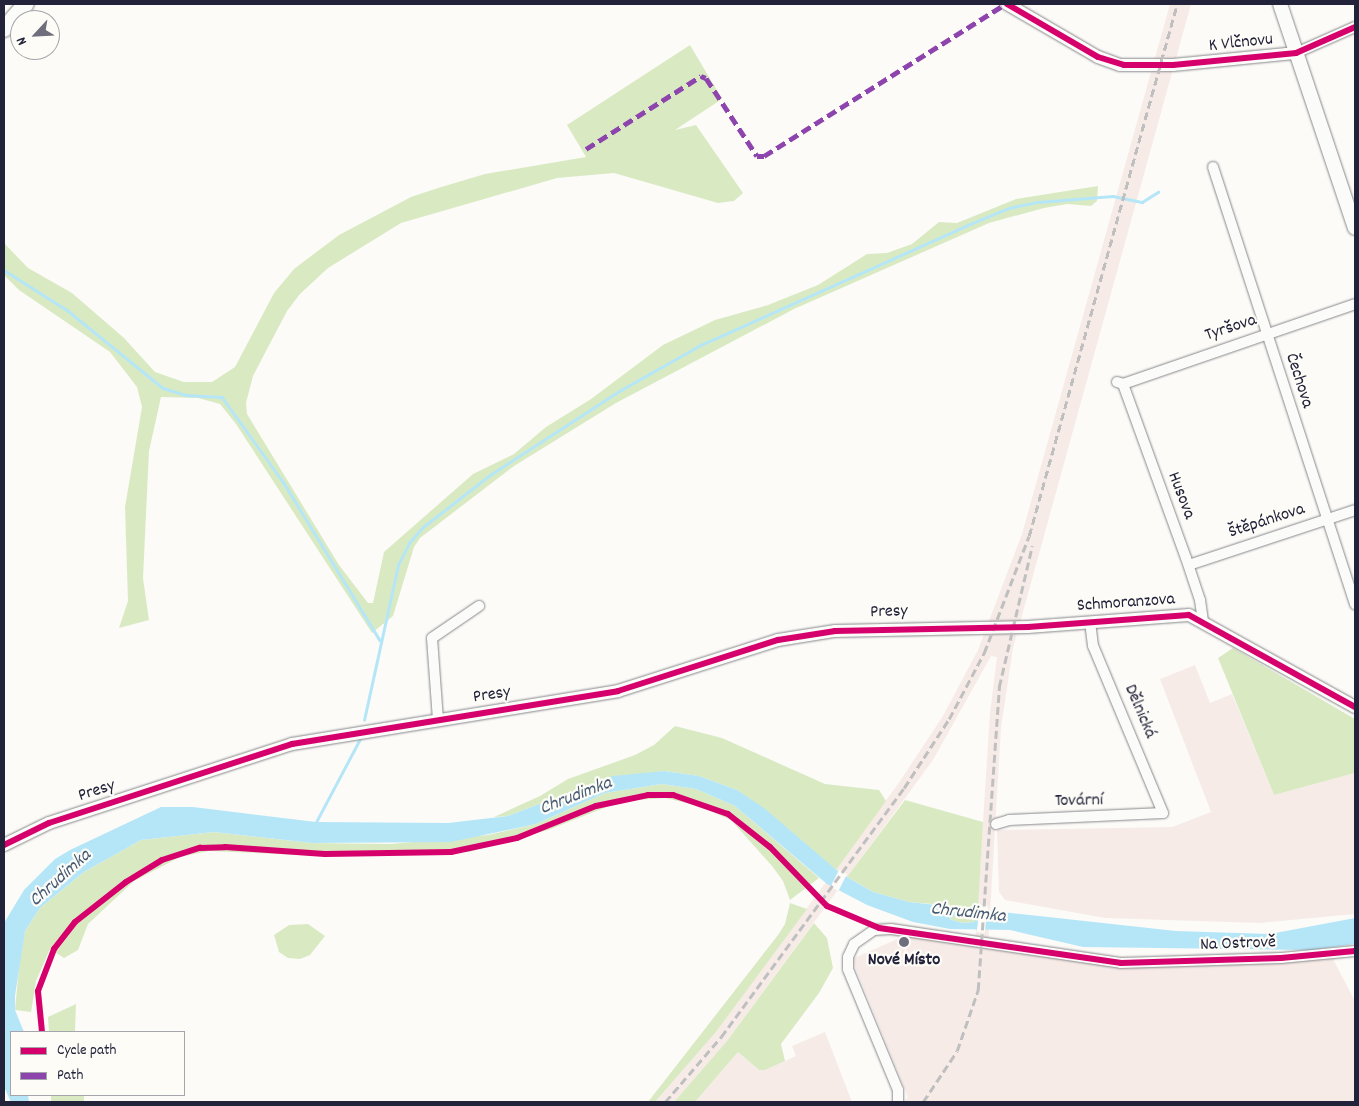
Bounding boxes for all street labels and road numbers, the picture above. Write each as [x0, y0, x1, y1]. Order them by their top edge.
street label: K Vlčnovu [1208, 30, 1274, 58]
street label: Tyršova [1203, 311, 1259, 347]
street label: Čechova [1279, 351, 1317, 411]
street label: Husova [1161, 469, 1199, 523]
street label: Štěpánkova [1226, 500, 1308, 544]
street label: Schmoranzova [1076, 590, 1176, 618]
street label: Presy [870, 602, 908, 624]
street label: Presy [472, 682, 512, 710]
street label: Dělnická [1118, 682, 1160, 742]
street label: Presy [76, 776, 118, 808]
street label: Tovární [1055, 791, 1103, 813]
street label: Na Ostrově [1200, 933, 1276, 957]

